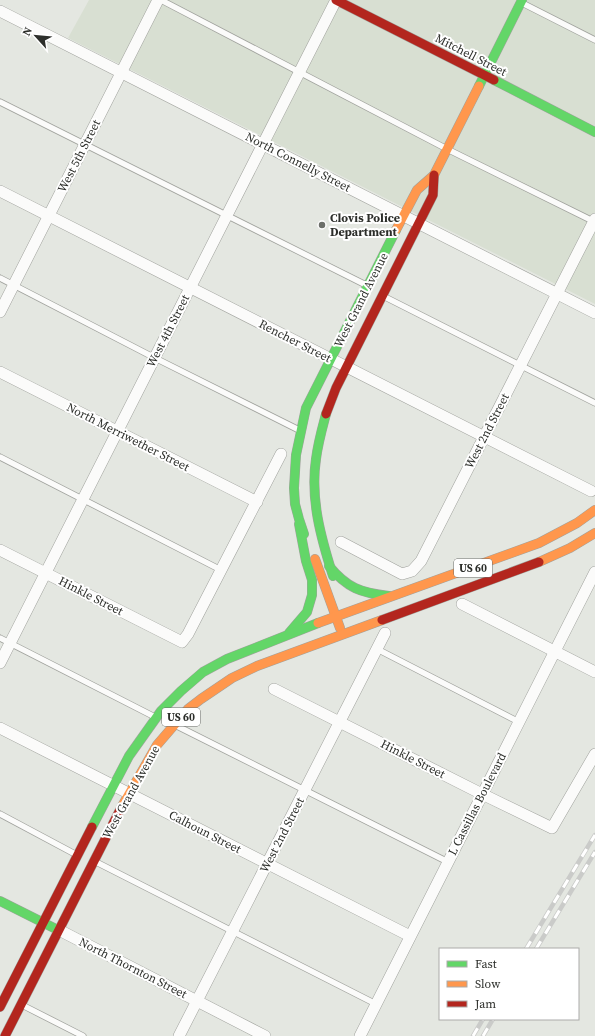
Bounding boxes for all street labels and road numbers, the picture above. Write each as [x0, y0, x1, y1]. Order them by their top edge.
street label: Mitchell Street [433, 30, 510, 80]
street label: West 5th Street [54, 117, 104, 195]
street label: North Connelly Street [243, 128, 353, 196]
street label: West Grand Avenue [330, 250, 392, 350]
street label: West 4th Street [143, 292, 193, 370]
street label: Rencher Street [256, 316, 334, 366]
street label: West 2nd Street [461, 390, 513, 471]
street label: North Merriwether Street [64, 399, 192, 475]
road number: US 60 [454, 559, 492, 577]
street label: Hinkle Street [56, 573, 126, 619]
road number: US 60 [162, 708, 200, 726]
street label: Hinkle Street [378, 736, 448, 782]
street label: West Grand Avenue [99, 743, 163, 841]
street label: L Cassillas Boulevard [444, 750, 510, 858]
street label: West 2nd Street [256, 794, 308, 875]
street label: Calhoun Street [166, 807, 244, 857]
street label: North Thornton Street [76, 934, 190, 1002]

